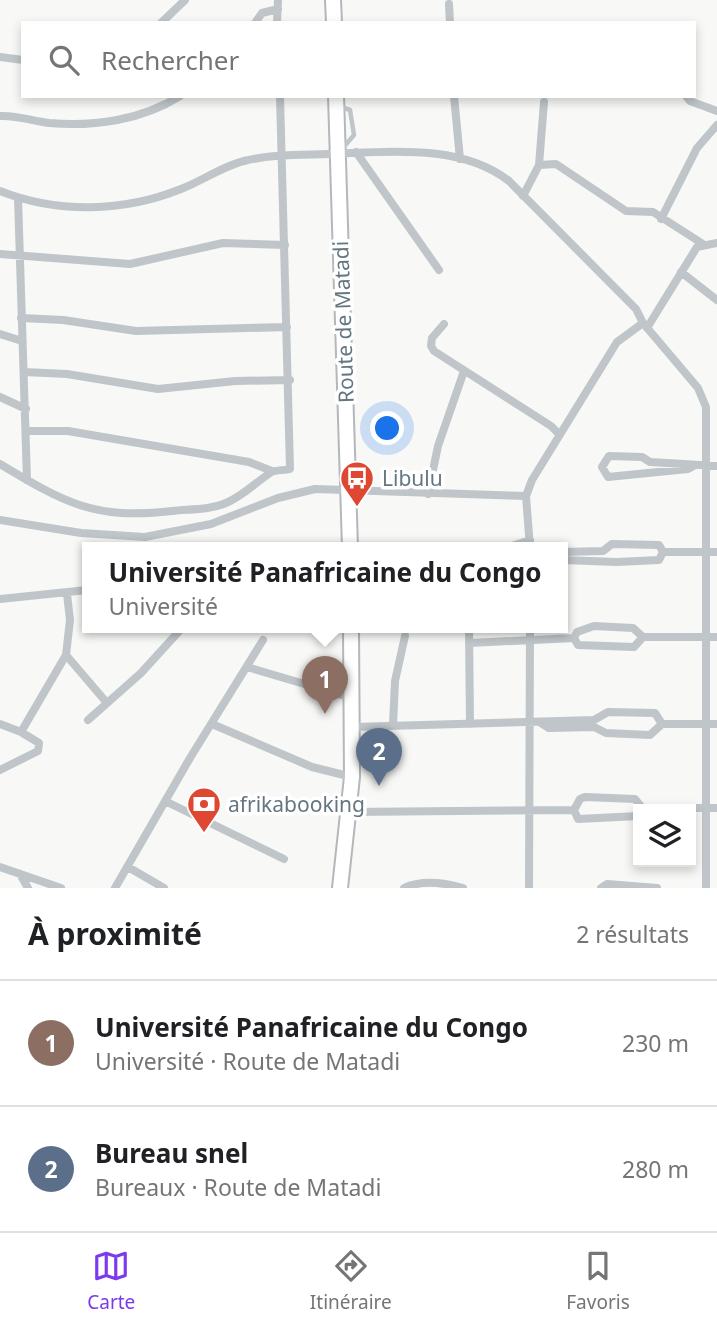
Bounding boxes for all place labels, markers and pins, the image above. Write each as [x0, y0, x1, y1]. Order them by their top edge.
bus stop icon: Libulu [338, 459, 376, 508]
place label: Libulu [382, 464, 443, 492]
pin: 1 [302, 656, 348, 714]
pin: 2 [356, 728, 402, 786]
bank icon: afrikabooking [185, 785, 223, 834]
place label: afrikabooking [228, 790, 365, 818]

